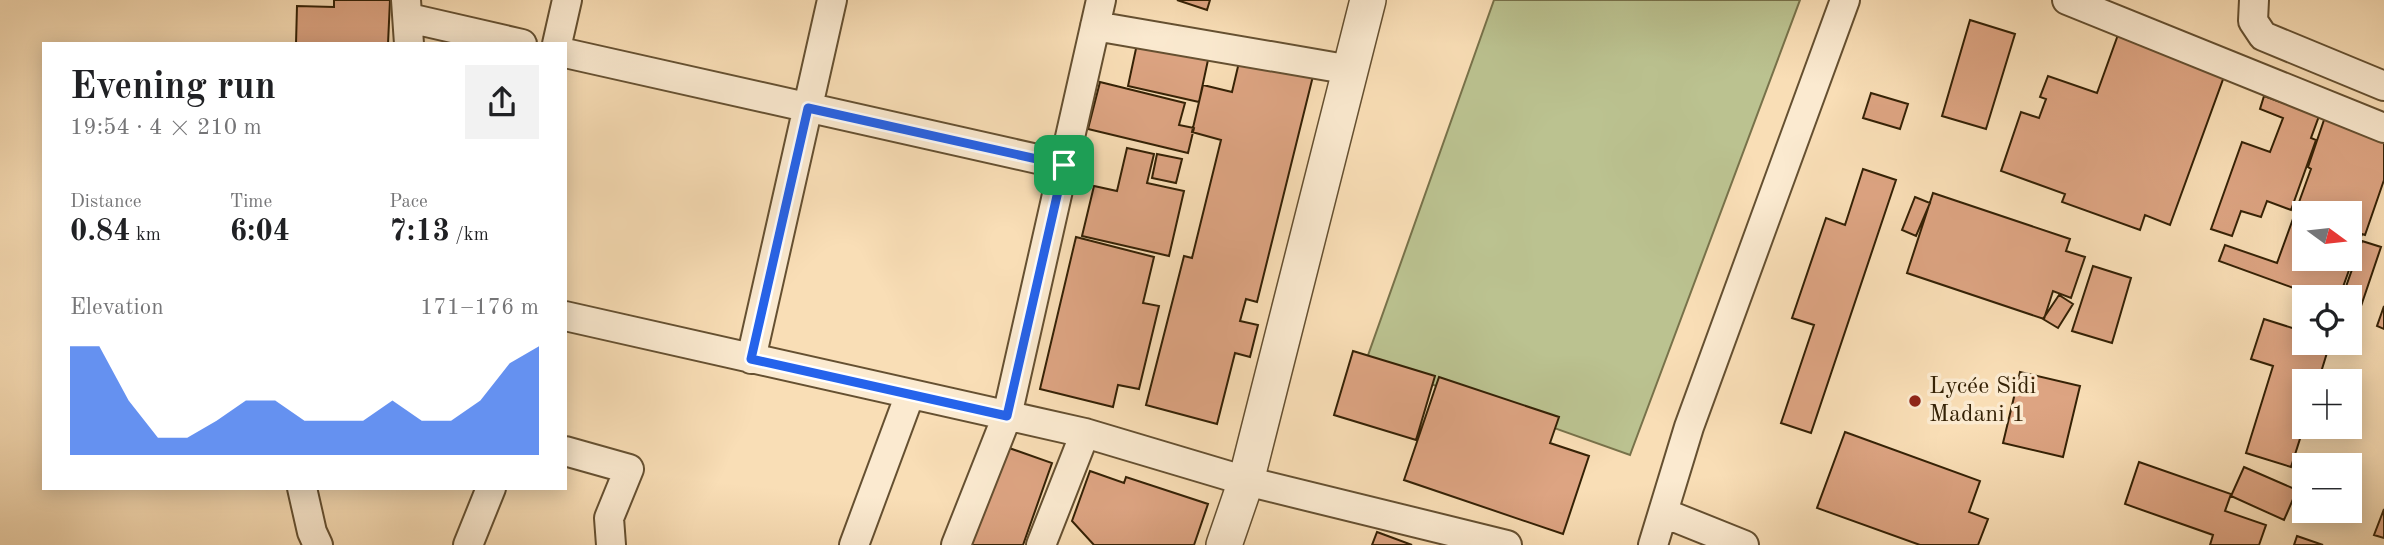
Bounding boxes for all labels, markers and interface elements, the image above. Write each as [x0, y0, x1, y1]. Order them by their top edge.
button: share [465, 65, 539, 139]
text: Evening run [70, 69, 276, 107]
text: 19:54 · 4 × 210 m [70, 116, 262, 139]
pin [1034, 135, 1094, 195]
icon: arrive [1045, 146, 1083, 184]
text: Distance [70, 193, 142, 212]
text: Time [230, 193, 272, 212]
text: Pace [389, 193, 428, 212]
north arrow [2292, 201, 2362, 271]
map controls [2292, 201, 2362, 523]
text: 0.84 [70, 217, 131, 247]
text: 6:04 [230, 217, 290, 247]
text: 7:13 [389, 217, 450, 247]
text: km [131, 226, 161, 245]
text: /km [450, 226, 489, 245]
button: locate [2292, 285, 2362, 355]
text: Elevation [70, 296, 164, 319]
text: 171–176 m [420, 296, 539, 319]
button: + [2292, 369, 2362, 439]
place label: Lycée Sidi Madani 1 [1929, 375, 2036, 427]
marker: Lycée Sidi Madani 1 [1907, 393, 1923, 409]
button: − [2292, 453, 2362, 523]

